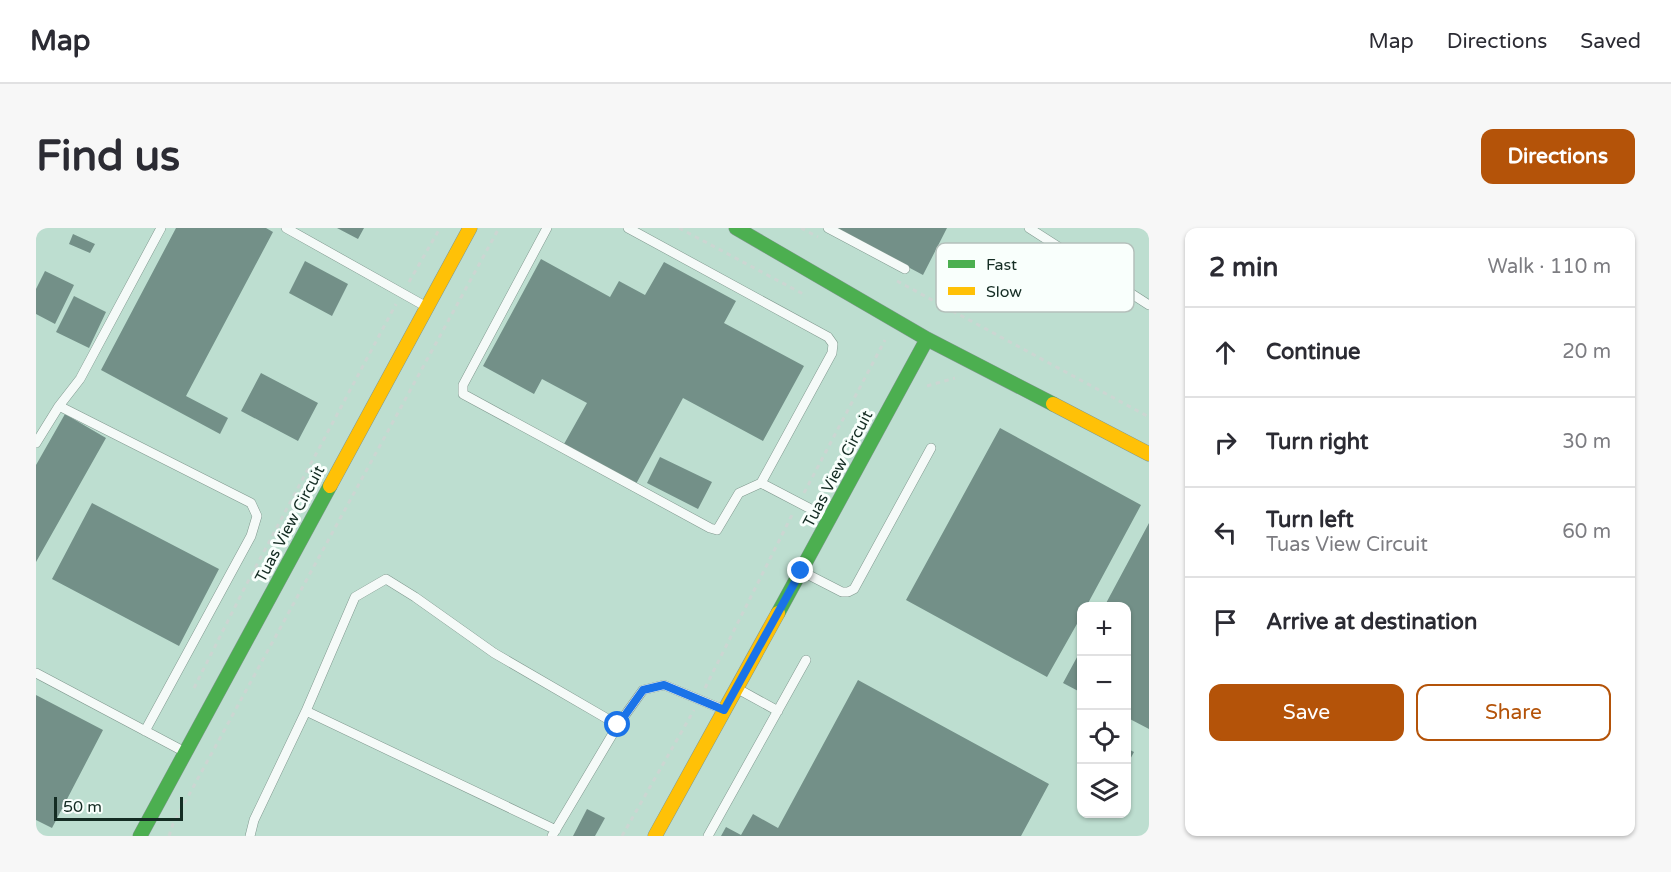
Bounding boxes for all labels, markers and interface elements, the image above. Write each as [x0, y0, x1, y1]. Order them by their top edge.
text: Map [30, 24, 90, 58]
text: Map [1368, 29, 1414, 54]
text: Directions [1447, 29, 1547, 54]
text: Saved [1580, 29, 1641, 54]
button: Directions [1481, 129, 1635, 184]
text: Find us [36, 131, 180, 182]
legend [936, 243, 1134, 312]
text: 2 min [1209, 252, 1278, 283]
text: Fast [986, 255, 1017, 275]
text: Walk · 110 m [1488, 255, 1611, 279]
text: Slow [986, 282, 1022, 302]
icon: ahead [1209, 336, 1242, 369]
text: Continue [1266, 339, 1361, 365]
text: 20 m [1562, 340, 1611, 364]
street label: Tuas View Circuit [799, 407, 877, 531]
icon: right [1209, 426, 1242, 459]
text: Turn right [1266, 429, 1368, 455]
text: 30 m [1562, 430, 1611, 454]
street label: Tuas View Circuit [251, 462, 329, 586]
text: Turn left [1266, 507, 1354, 533]
icon: left [1209, 516, 1242, 549]
text: 60 m [1562, 520, 1611, 544]
text: Tuas View Circuit [1266, 533, 1428, 557]
route end [787, 557, 813, 583]
map controls [1077, 602, 1131, 818]
button: + [1077, 602, 1131, 656]
icon: arrive [1209, 606, 1242, 639]
text: Arrive at destination [1266, 609, 1477, 635]
button: − [1077, 656, 1131, 710]
button: Save [1209, 684, 1404, 741]
button: Share [1416, 684, 1611, 741]
button: locate [1077, 710, 1131, 764]
route start [604, 711, 630, 737]
button: layers [1077, 764, 1131, 818]
scale bar [54, 794, 183, 822]
text: 50 m [63, 797, 102, 817]

